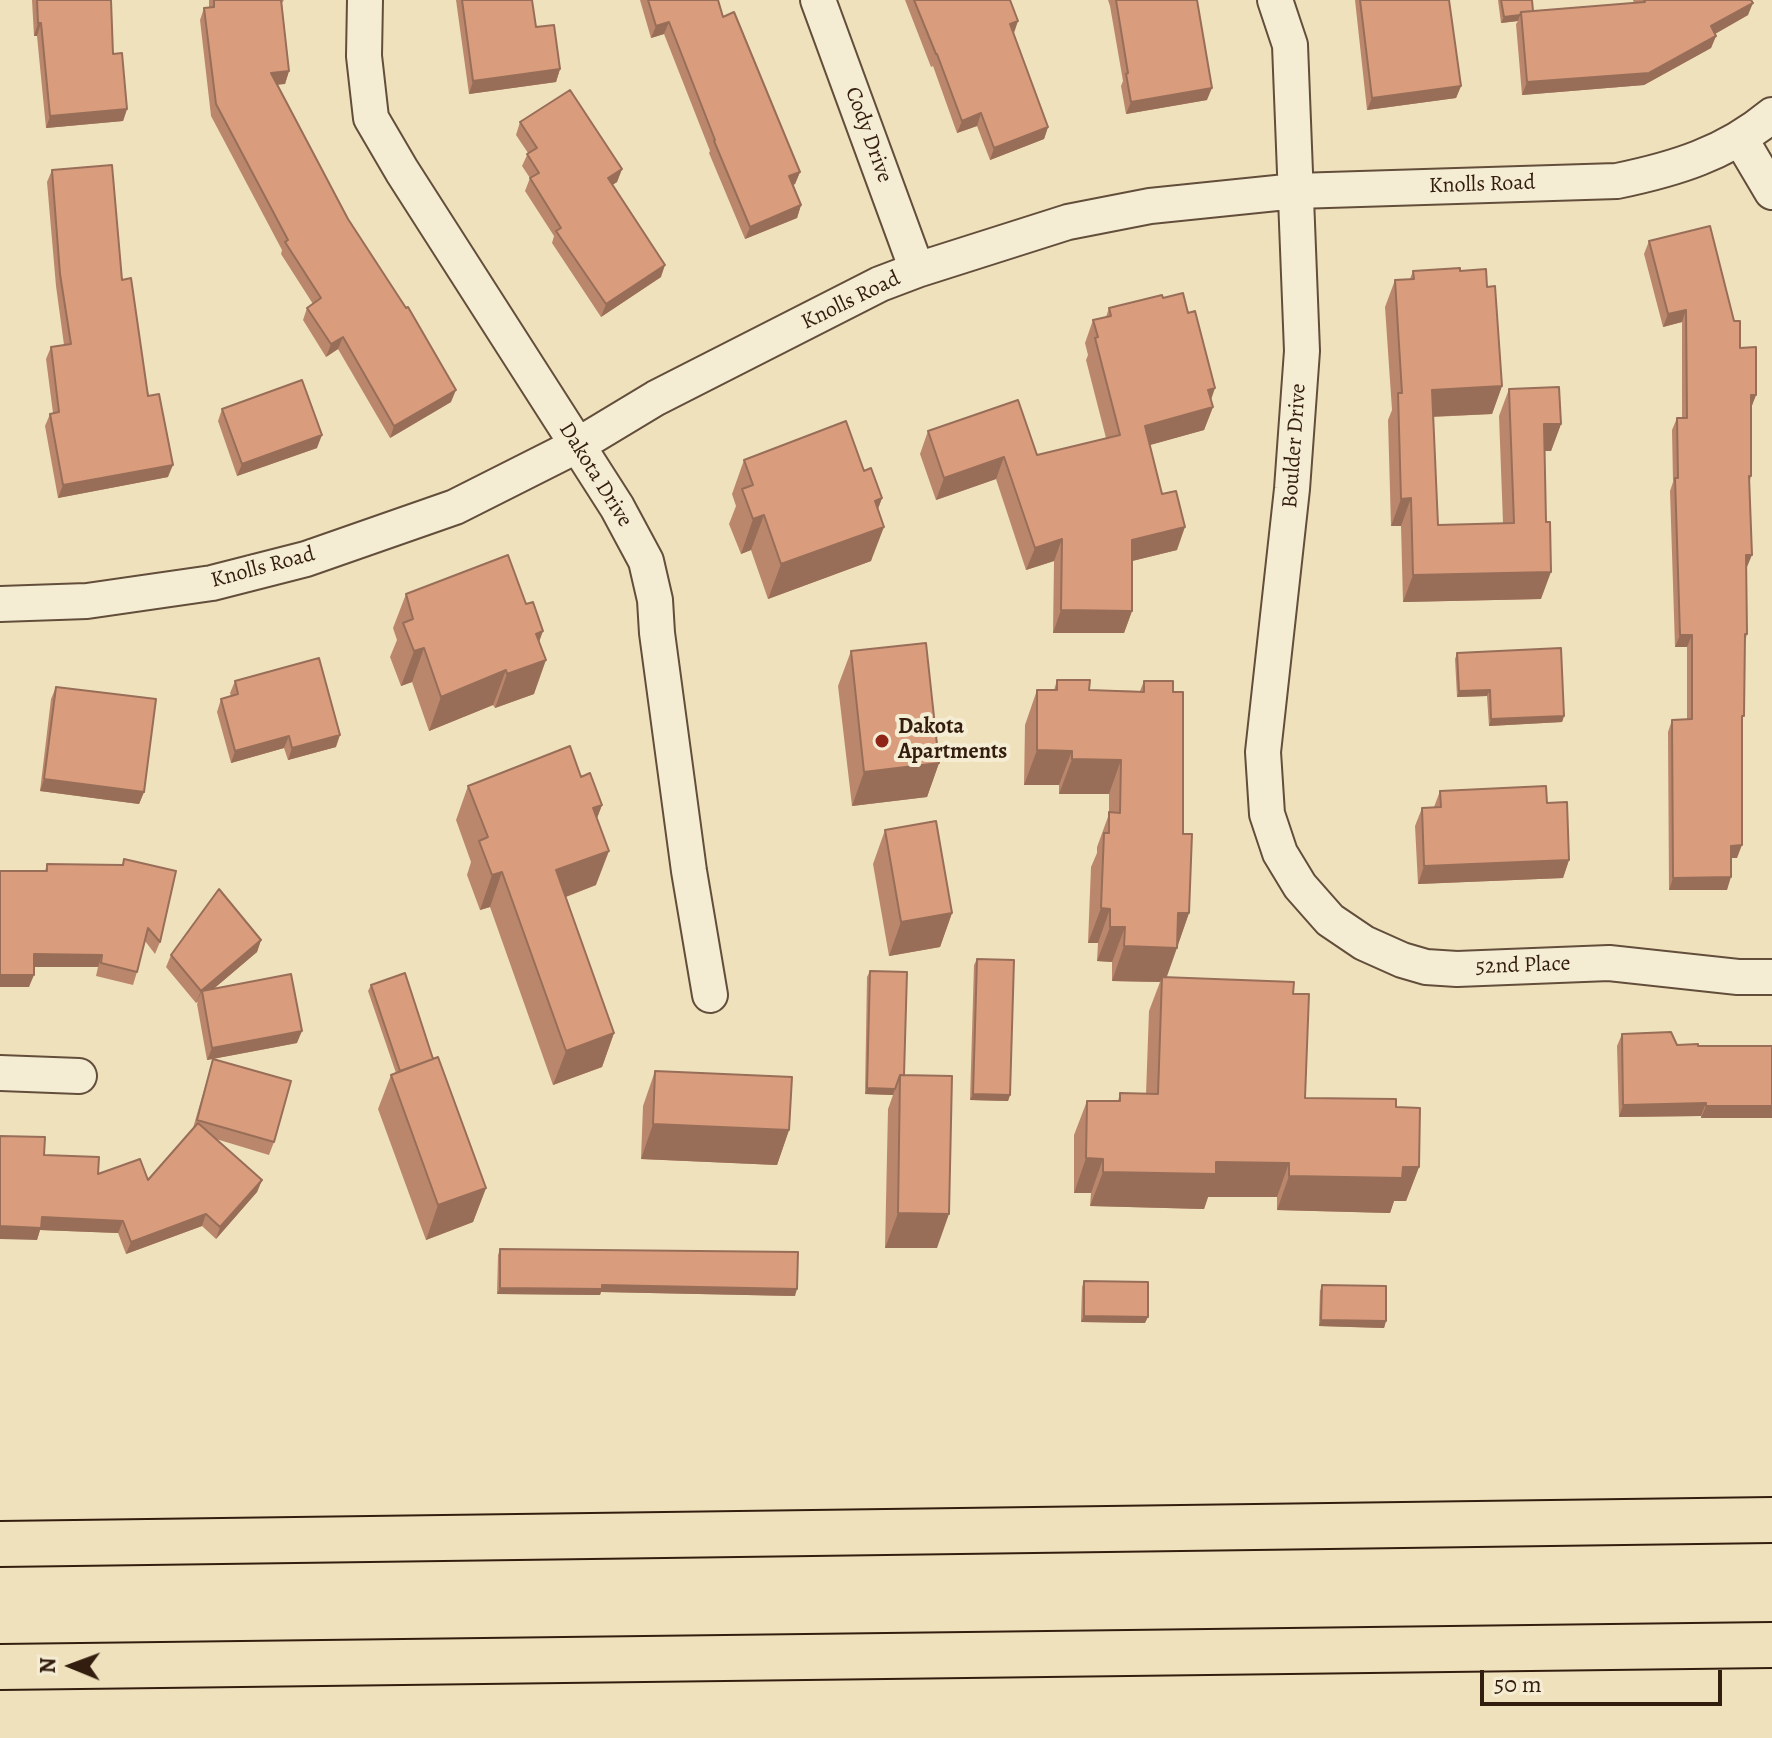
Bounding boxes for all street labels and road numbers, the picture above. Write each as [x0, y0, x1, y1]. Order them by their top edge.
street label: Cody Drive [839, 84, 897, 186]
street label: Knolls Road [1428, 170, 1536, 200]
street label: Knolls Road [797, 266, 905, 336]
street label: Boulder Drive [1277, 383, 1313, 509]
street label: Dakota Drive [552, 418, 638, 532]
street label: Knolls Road [208, 541, 318, 595]
street label: 52nd Place [1475, 951, 1571, 981]

